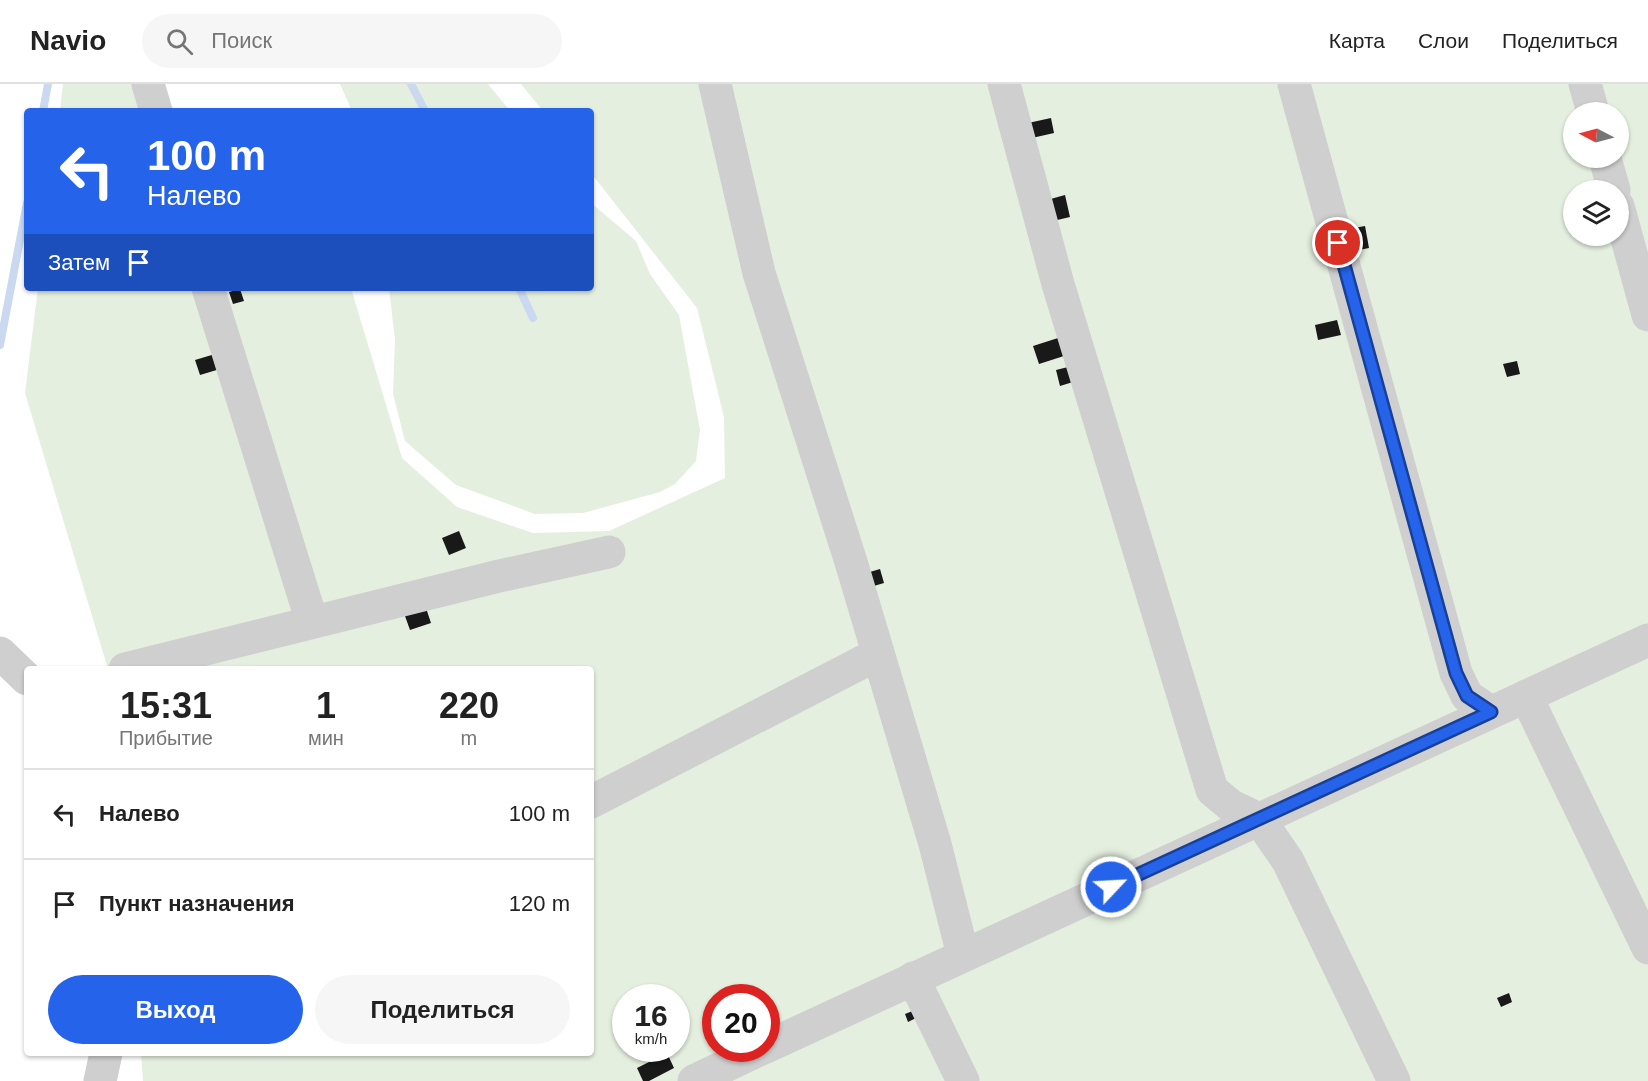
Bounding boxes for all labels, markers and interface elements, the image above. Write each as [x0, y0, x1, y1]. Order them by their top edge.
search box [142, 14, 562, 68]
text: Navio [30, 25, 106, 56]
icon: search [163, 25, 196, 58]
text: Поиск [211, 28, 272, 53]
text: Карта [1329, 29, 1385, 52]
text: Слои [1418, 29, 1469, 52]
text: Поделиться [1502, 29, 1618, 52]
north arrow [1563, 102, 1629, 168]
map controls [1563, 102, 1629, 246]
icon: left [48, 132, 126, 210]
text: 100 m [147, 132, 266, 179]
button: layers [1563, 180, 1629, 246]
text: Налево [147, 181, 241, 211]
pin [1312, 217, 1363, 268]
icon: arrive [1321, 226, 1354, 259]
icon: arrive [122, 246, 155, 279]
text: Затем [48, 250, 110, 275]
text: 15:31 [120, 685, 212, 726]
text: 1 [316, 685, 336, 726]
text: 220 [439, 685, 499, 726]
text: Прибытие [119, 727, 213, 749]
text: мин [308, 727, 344, 749]
text: m [461, 727, 477, 749]
icon: left [48, 798, 81, 831]
text: Налево [99, 801, 180, 826]
text: 100 m [509, 801, 570, 826]
position arrow [1079, 855, 1143, 919]
icon: arrive [48, 888, 81, 921]
text: Пункт назначения [99, 891, 295, 916]
text: 120 m [509, 891, 570, 916]
button: Выход [48, 975, 303, 1044]
button: Поделиться [315, 975, 570, 1044]
speed limit sign: 20 [702, 984, 780, 1062]
text: 16 [634, 999, 668, 1032]
text: km/h [635, 1030, 667, 1047]

